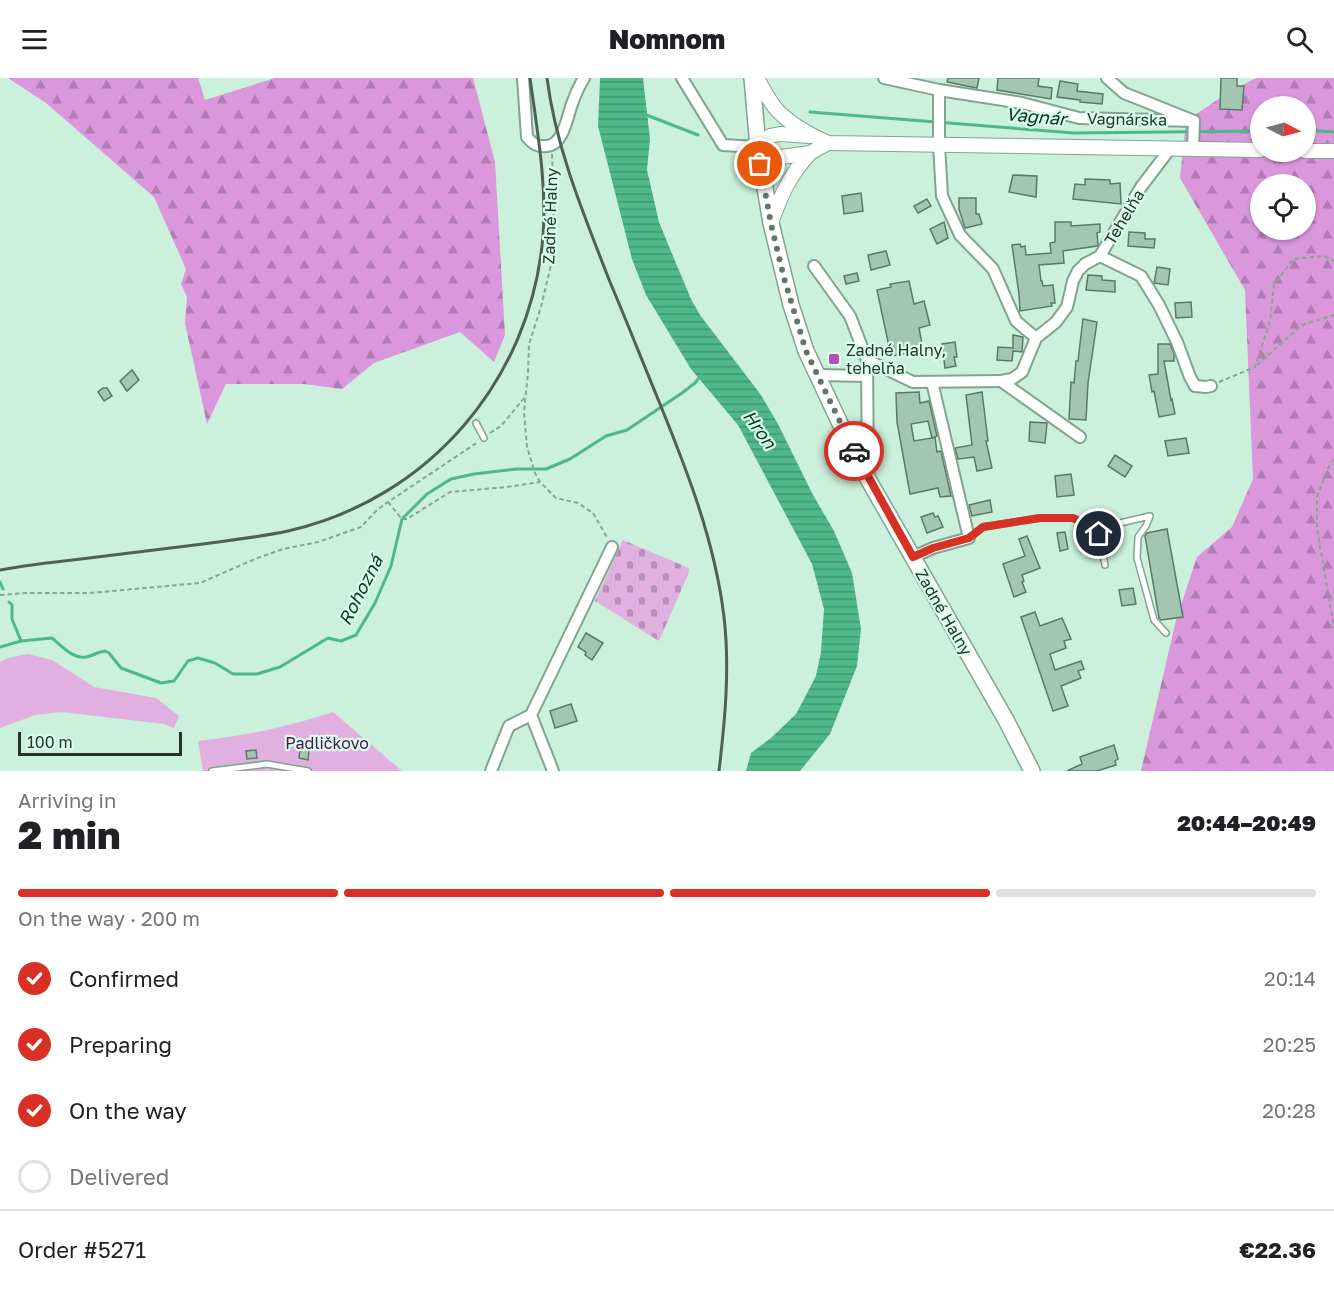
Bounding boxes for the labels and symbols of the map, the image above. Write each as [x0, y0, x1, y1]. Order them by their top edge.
north arrow [1250, 96, 1316, 162]
water label: Vagnár [1005, 102, 1070, 130]
street label: Vagnárska [1087, 108, 1167, 130]
pin [734, 138, 785, 189]
street label: Zadné Halny [538, 167, 562, 265]
street label: Tehelňa [1100, 186, 1148, 248]
place label: Zadné Halny, tehelňa [846, 340, 946, 378]
marker: Zadné Halny, tehelňa [827, 352, 841, 366]
water label: Hron [739, 405, 782, 453]
courier [824, 421, 884, 481]
pin [1073, 508, 1124, 559]
water label: Rohozná [333, 550, 388, 628]
street label: Zadné Halny [911, 565, 977, 659]
scale bar [18, 729, 182, 756]
park label: Padličkovo [285, 733, 369, 753]

